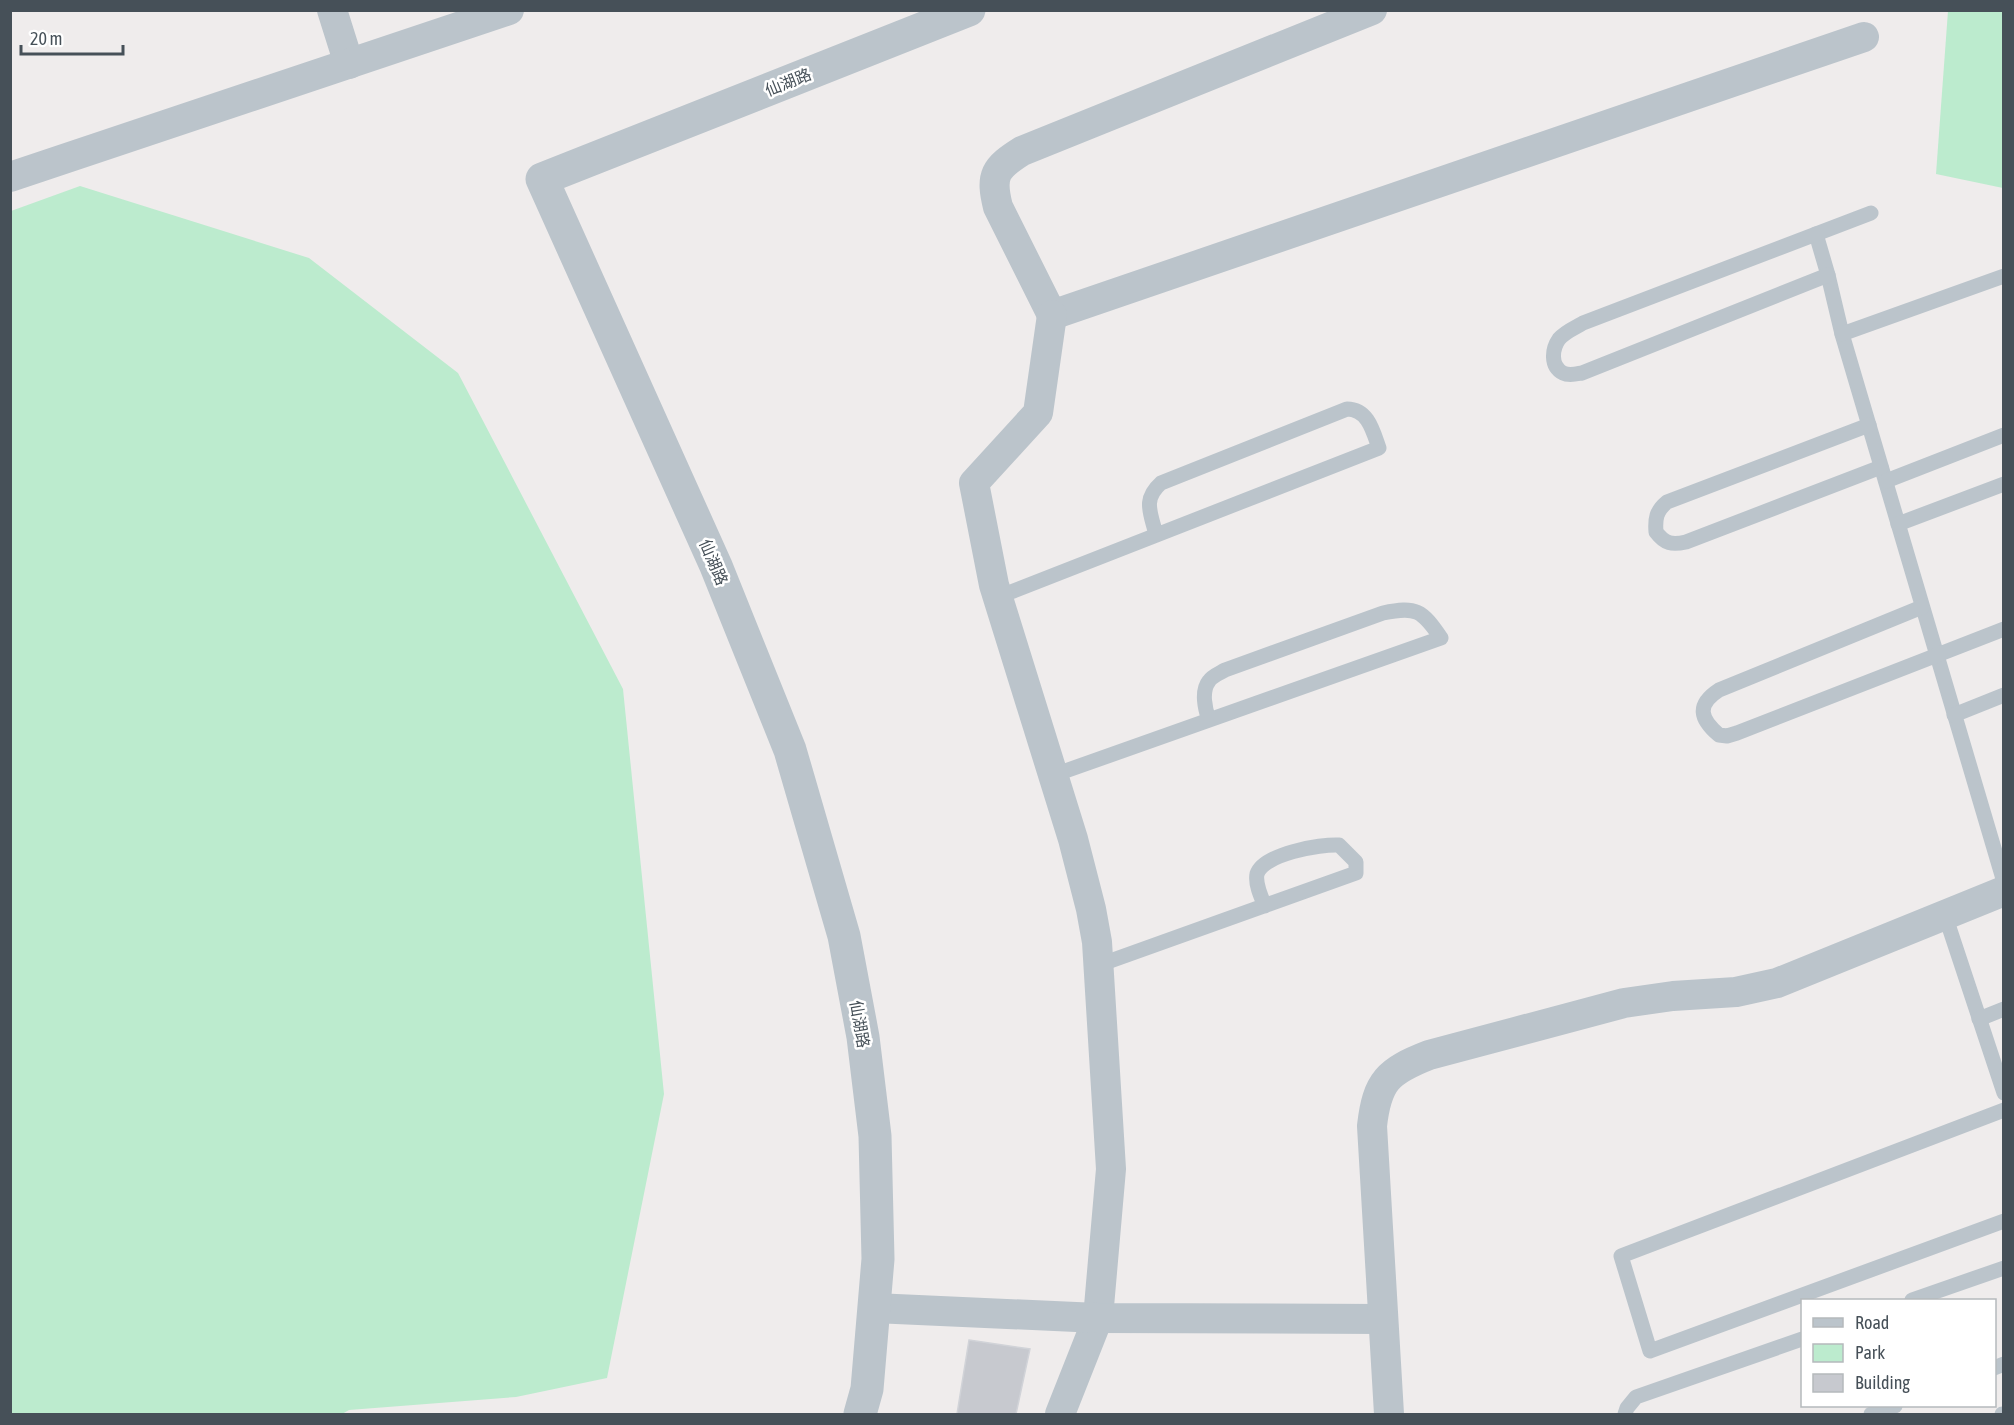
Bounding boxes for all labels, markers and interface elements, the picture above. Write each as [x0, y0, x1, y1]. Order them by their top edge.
scale bar [21, 18, 123, 56]
text: 20 m [30, 28, 62, 49]
street label: 仙湖路 [762, 65, 814, 99]
street label: 仙湖路 [696, 536, 732, 588]
street label: 仙湖路 [847, 999, 873, 1049]
legend [1801, 1299, 1996, 1407]
text: Road [1855, 1312, 1889, 1333]
text: Park [1855, 1342, 1885, 1363]
text: Building [1855, 1372, 1910, 1393]

